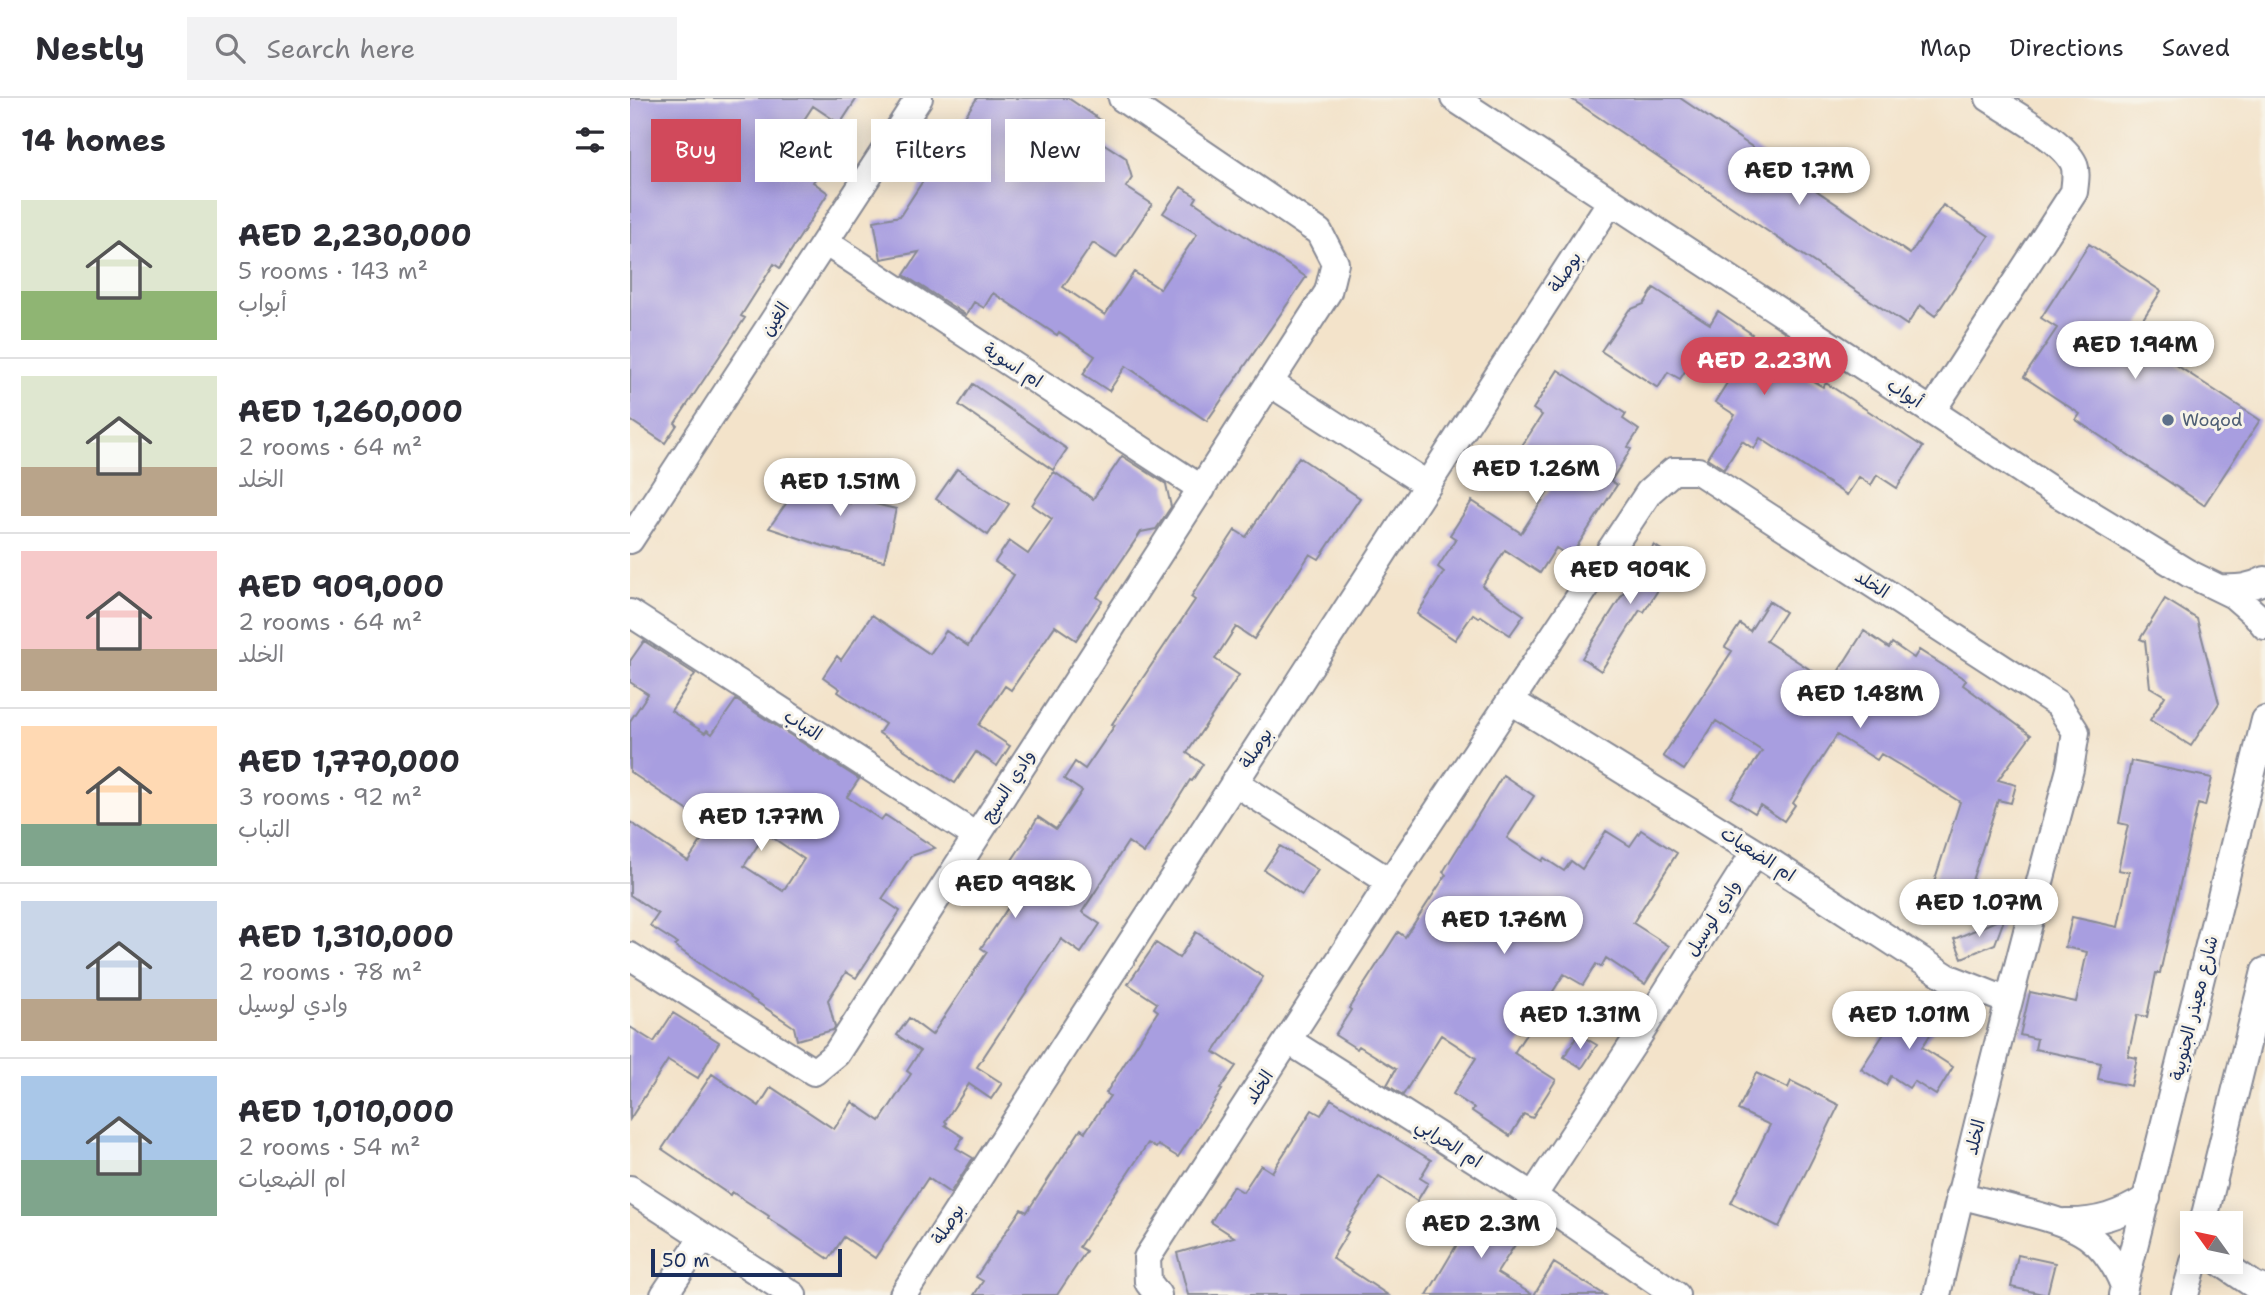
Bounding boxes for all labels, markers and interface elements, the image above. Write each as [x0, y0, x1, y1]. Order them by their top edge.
search box [187, 17, 677, 80]
text: Nestly [35, 26, 145, 71]
icon: search [211, 29, 249, 67]
text: Search here [267, 31, 415, 66]
text: Map [1920, 32, 1971, 64]
text: Directions [2009, 32, 2124, 64]
text: Saved [2162, 32, 2230, 64]
chip: Buy [651, 119, 741, 182]
chip: Rent [755, 119, 857, 182]
chip: Filters [871, 119, 991, 182]
chip: New [1005, 119, 1105, 182]
text: 14 homes [21, 120, 166, 161]
icon: filters [571, 121, 609, 159]
pin: AED 1.7M [1727, 148, 1871, 207]
text: AED 1.7M [1744, 155, 1854, 185]
text: AED 2,230,000 [238, 215, 472, 256]
icon: home [77, 228, 161, 312]
street label: بوصلة [1543, 247, 1587, 297]
text: 5 rooms · 143 m² [238, 256, 428, 286]
text: أبواب [238, 288, 287, 318]
street label: الغين [755, 297, 795, 341]
pin: AED 1.94M [2055, 322, 2215, 381]
text: AED 1.94M [2072, 329, 2198, 359]
street label: ام اسوية [978, 337, 1047, 395]
pin: AED 2.23M [1684, 338, 1844, 397]
text: AED 2.23M [1697, 345, 1831, 375]
street label: أبواب [1882, 373, 1928, 414]
text: AED 1,260,000 [238, 391, 463, 432]
icon: home [77, 404, 161, 488]
place label: Woqod [2182, 408, 2242, 432]
marker: Woqod [2160, 412, 2176, 428]
text: 2 rooms · 64 m² [238, 432, 422, 462]
pin: AED 1.26M [1456, 446, 1616, 505]
text: AED 1.26M [1472, 453, 1600, 483]
pin: AED 1.51M [760, 458, 920, 518]
text: الخلد [238, 464, 284, 494]
text: AED 1.51M [780, 466, 900, 496]
pin: AED 909K [1558, 546, 1702, 606]
text: AED 909K [1570, 554, 1690, 584]
street label: الخلد [1850, 564, 1894, 604]
text: AED 909,000 [238, 566, 444, 607]
icon: home [77, 579, 161, 663]
text: 2 rooms · 64 m² [238, 607, 422, 637]
text: الخلد [238, 639, 284, 669]
pin: AED 1.48M [1780, 670, 1940, 730]
text: AED 1.48M [1796, 678, 1924, 708]
street label: التباب [779, 704, 827, 746]
street label: بوصلة [1234, 723, 1278, 773]
text: AED 1,770,000 [238, 741, 460, 782]
street label: وادي السيج [976, 745, 1041, 827]
icon: home [77, 754, 161, 838]
text: 3 rooms · 92 m² [238, 782, 422, 812]
pin: AED 1.77M [681, 794, 841, 853]
text: AED 1.77M [698, 801, 824, 831]
text: التباب [238, 814, 290, 844]
street label: ام الضعيات [1715, 821, 1800, 889]
pin: AED 998K [943, 860, 1087, 920]
text: AED 998K [955, 868, 1075, 898]
street label: وادي لوسيل [1680, 875, 1747, 961]
pin: AED 1.07M [1899, 880, 2059, 939]
text: AED 1.07M [1915, 887, 2043, 917]
pin: AED 1.76M [1424, 896, 1584, 956]
text: AED 1.76M [1441, 904, 1567, 934]
text: AED 1,310,000 [238, 916, 454, 957]
icon: home [77, 929, 161, 1013]
street label: شارع معيذر الجنوبية [2164, 933, 2224, 1083]
text: 2 rooms · 78 m² [238, 957, 422, 987]
text: وادي لوسيل [238, 989, 348, 1019]
pin: AED 1.31M [1500, 992, 1660, 1051]
pin: AED 1.01M [1829, 992, 1989, 1051]
text: AED 1.31M [1519, 999, 1641, 1029]
text: AED 1.01M [1848, 999, 1970, 1029]
street label: الخلد [1239, 1065, 1279, 1109]
text: AED 1,010,000 [238, 1091, 454, 1132]
icon: home [77, 1104, 161, 1188]
street label: ام الحرابي [1409, 1113, 1487, 1177]
street label: الخلد [1959, 1117, 1991, 1157]
text: 2 rooms · 54 m² [238, 1132, 421, 1162]
text: ام الضعيات [238, 1164, 346, 1194]
street label: بوصلة [926, 1199, 970, 1249]
pin: AED 2.3M [1409, 1200, 1553, 1260]
text: AED 2.3M [1422, 1208, 1540, 1238]
north arrow [2180, 1211, 2244, 1274]
map controls [2180, 1211, 2243, 1274]
scale bar [651, 1246, 842, 1278]
text: 50 m [662, 1248, 710, 1273]

